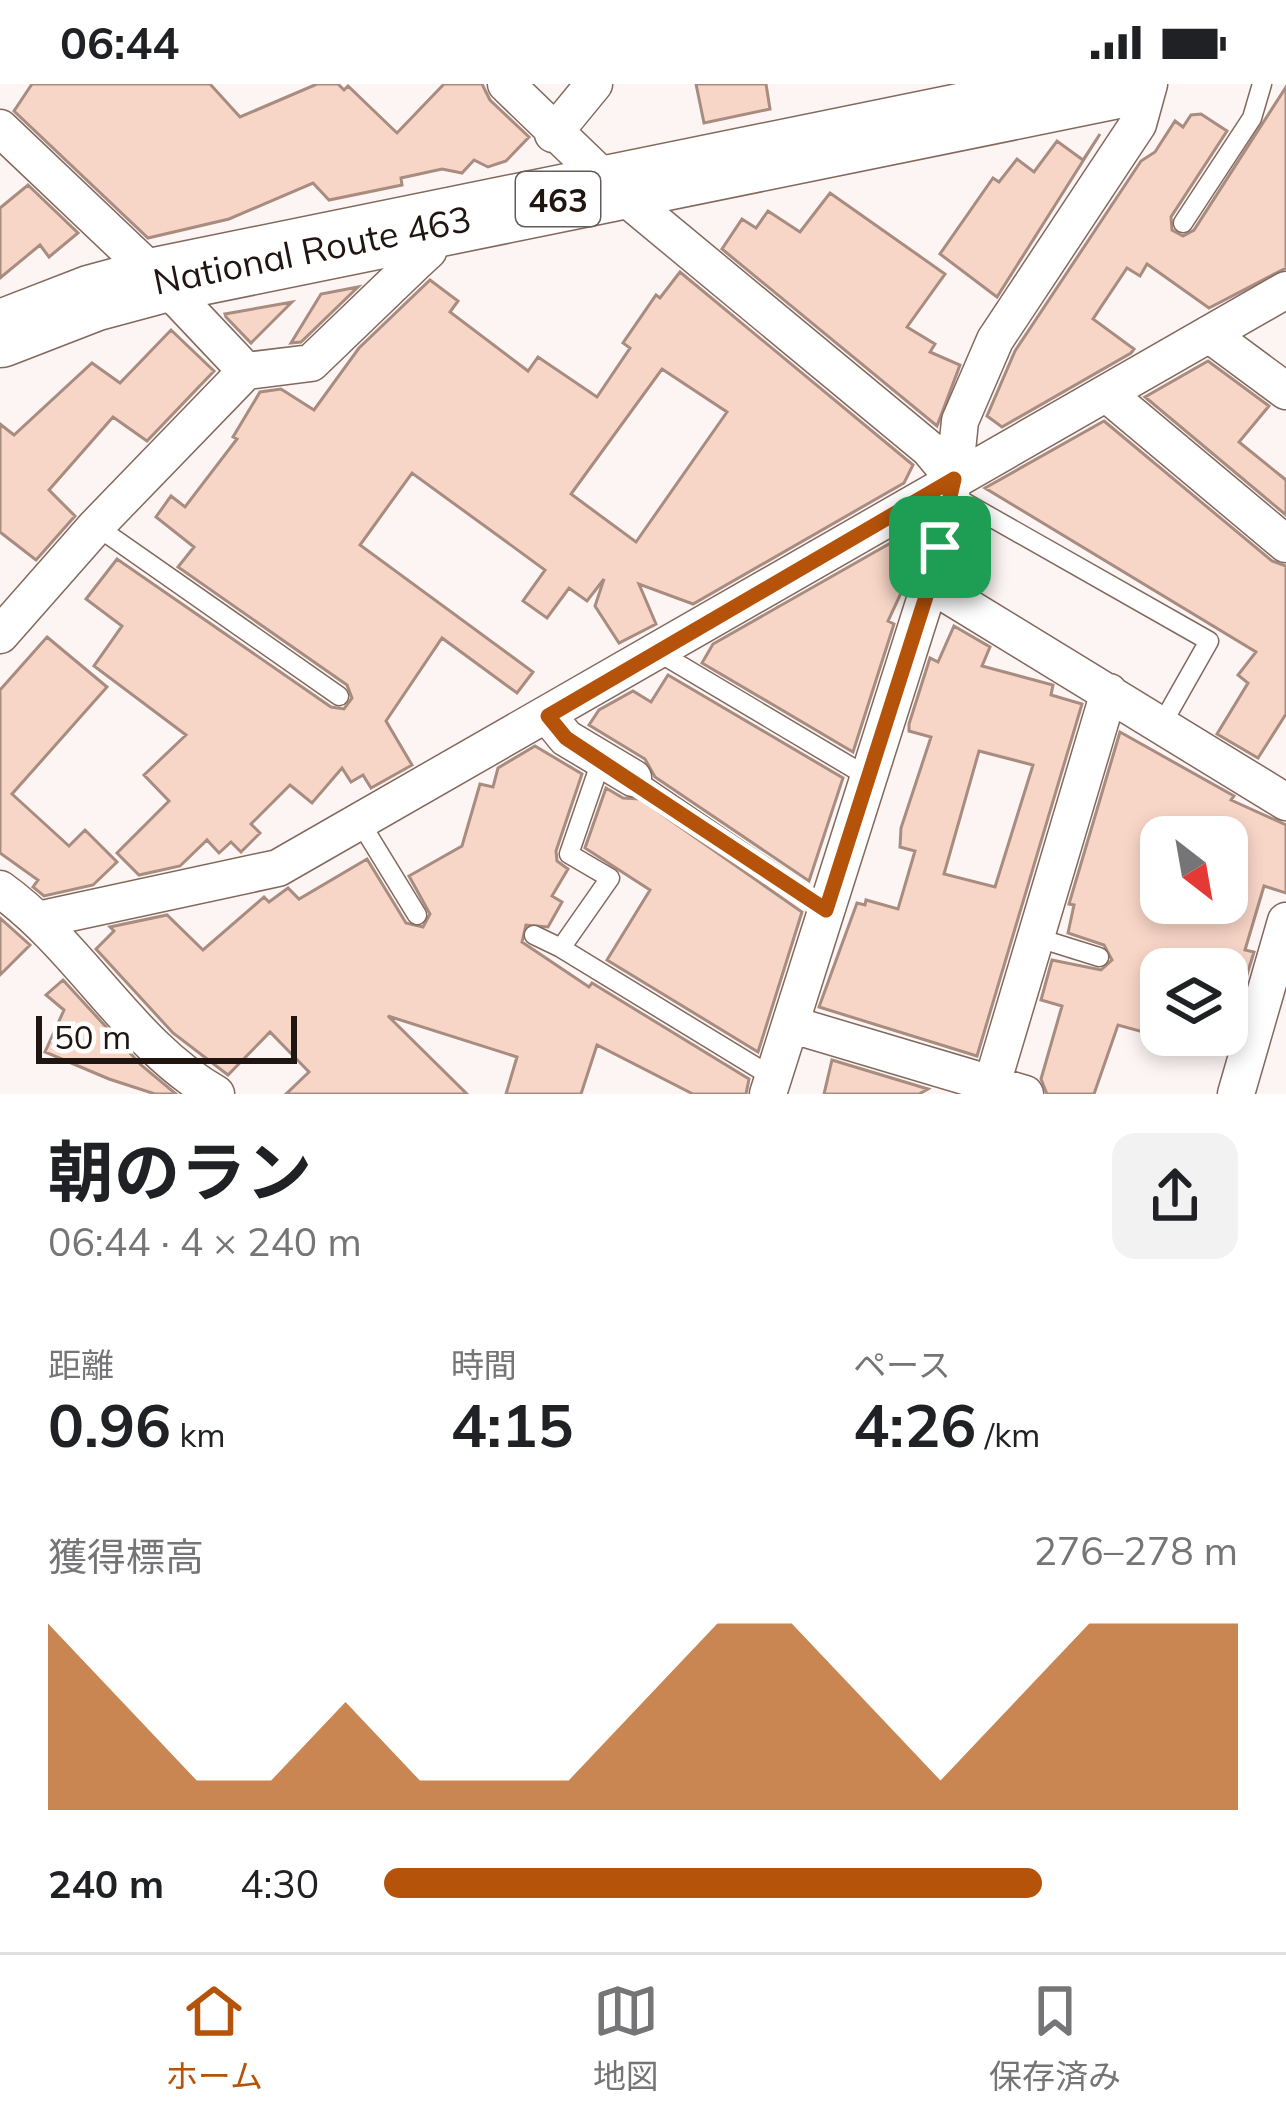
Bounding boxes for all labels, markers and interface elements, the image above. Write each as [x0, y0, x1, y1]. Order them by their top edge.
text: 06:44 [60, 14, 179, 70]
road number: 463 [516, 172, 600, 226]
street label: National Route 463 [149, 195, 475, 303]
pin [889, 496, 991, 598]
icon: arrive [907, 514, 973, 580]
north arrow [1140, 816, 1248, 924]
map controls [1140, 816, 1248, 1056]
button: layers [1140, 948, 1248, 1056]
scale bar [36, 1010, 297, 1063]
text: 50 m [54, 1016, 131, 1057]
text: 朝のラン [48, 1130, 312, 1213]
button: share [1112, 1133, 1238, 1259]
text: 06:44 · 4 × 240 m [48, 1217, 362, 1266]
text: 距離 [48, 1344, 114, 1385]
text: 時間 [451, 1344, 517, 1385]
text: ペース [853, 1344, 951, 1385]
text: 0.96 [48, 1387, 171, 1462]
text: 4:15 [451, 1387, 574, 1462]
text: 4:26 [853, 1387, 976, 1462]
text: km [171, 1414, 225, 1455]
text: /km [976, 1414, 1040, 1455]
text: 276–278 m [1033, 1526, 1238, 1575]
text: 獲得標高 [48, 1532, 204, 1581]
text: 240 m [48, 1859, 164, 1908]
text: 4:30 [240, 1859, 319, 1908]
tab: ホーム [165, 1978, 263, 2098]
tab: 地図 [593, 1978, 659, 2098]
tab: 保存済み [989, 1978, 1121, 2098]

